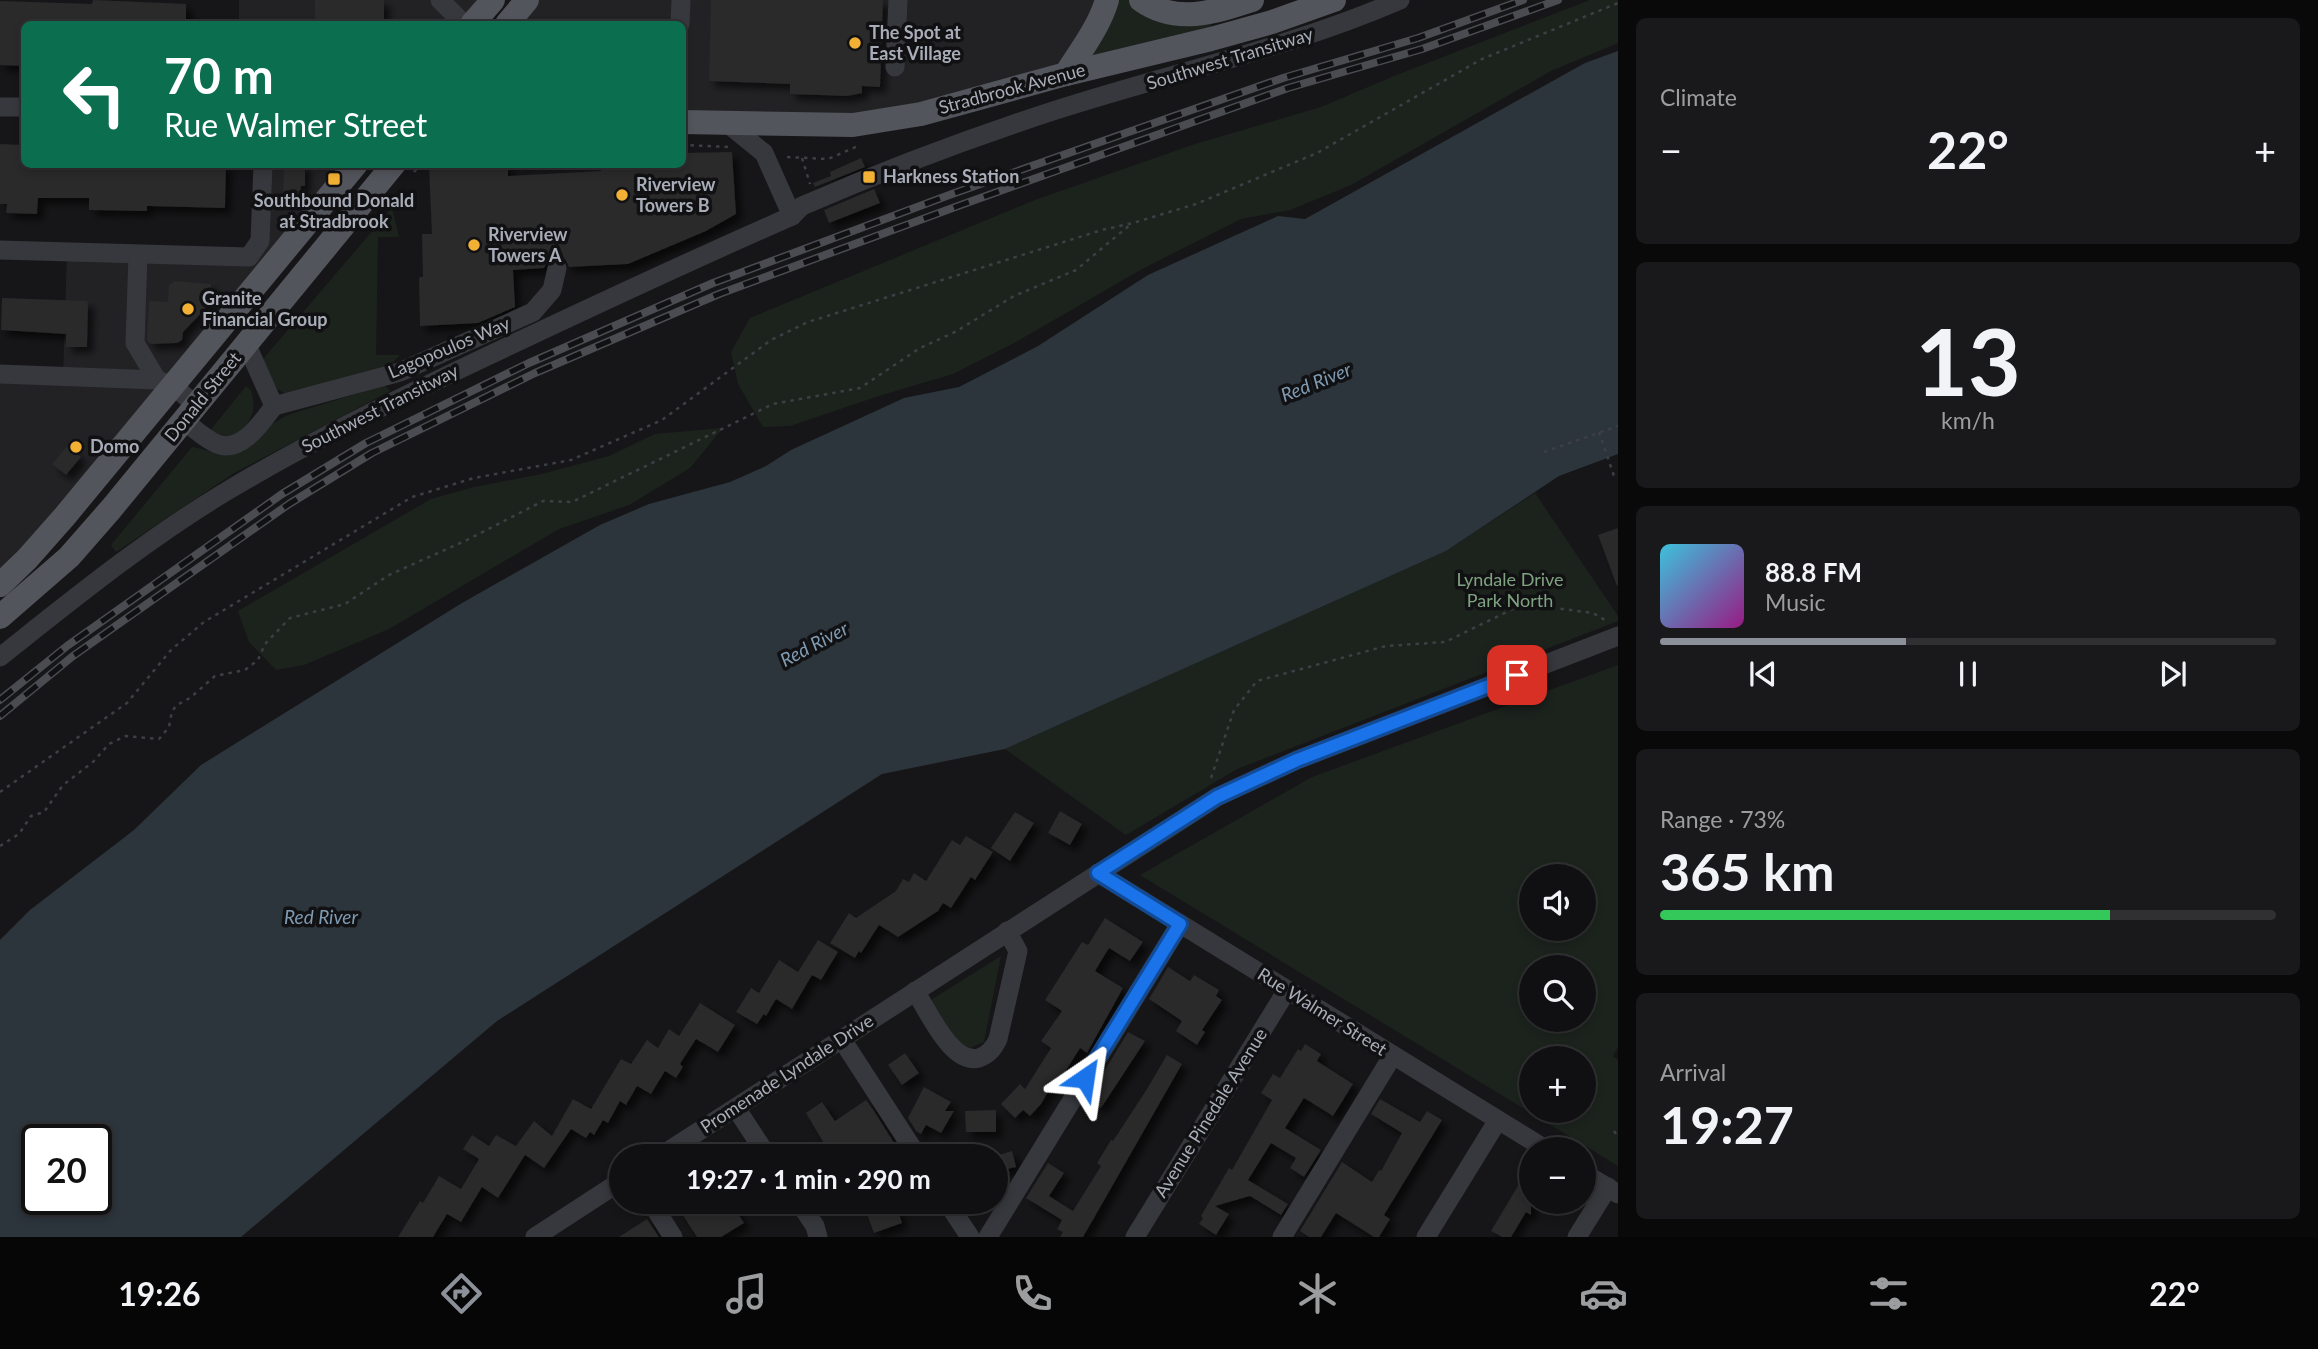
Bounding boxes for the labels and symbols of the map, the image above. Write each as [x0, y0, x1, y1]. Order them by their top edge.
place label: The Spot at East Village [869, 21, 961, 64]
street label: Southwest Transitway [1144, 22, 1316, 94]
marker: The Spot at East Village [847, 35, 863, 51]
street label: Stradbrook Avenue [936, 58, 1087, 118]
place label: Harkness Station [883, 165, 1019, 187]
marker: Harkness Station [861, 169, 877, 185]
marker: Southbound Donald at Stradbrook [326, 171, 342, 187]
place label: Riverview Towers B [636, 173, 716, 216]
marker: Riverview Towers B [614, 187, 630, 203]
place label: Southbound Donald at Stradbrook [254, 189, 414, 232]
place label: Riverview Towers A [488, 223, 568, 266]
marker: Riverview Towers A [466, 237, 482, 253]
place label: Granite Financial Group [202, 287, 328, 330]
marker: Granite Financial Group [180, 301, 196, 317]
street label: Lagopoulos Way [384, 311, 513, 383]
street label: Donald Street [159, 347, 245, 446]
water label: Red River [1277, 357, 1355, 406]
street label: Southwest Transitway [298, 359, 462, 457]
place label: Domo [90, 435, 139, 457]
marker: Domo [68, 439, 84, 455]
park label: Lyndale Drive Park North [1456, 568, 1564, 611]
water label: Red River [776, 616, 852, 671]
pin [1487, 645, 1547, 705]
water label: Red River [284, 905, 358, 928]
street label: Rue Walmer Street [1254, 963, 1392, 1060]
street label: Promenade Lyndale Drive [696, 1009, 877, 1137]
street label: Avenue Pinedale Avenue [1149, 1024, 1271, 1201]
position arrow [1048, 1041, 1122, 1115]
speed limit sign: 20 [21, 1124, 112, 1215]

